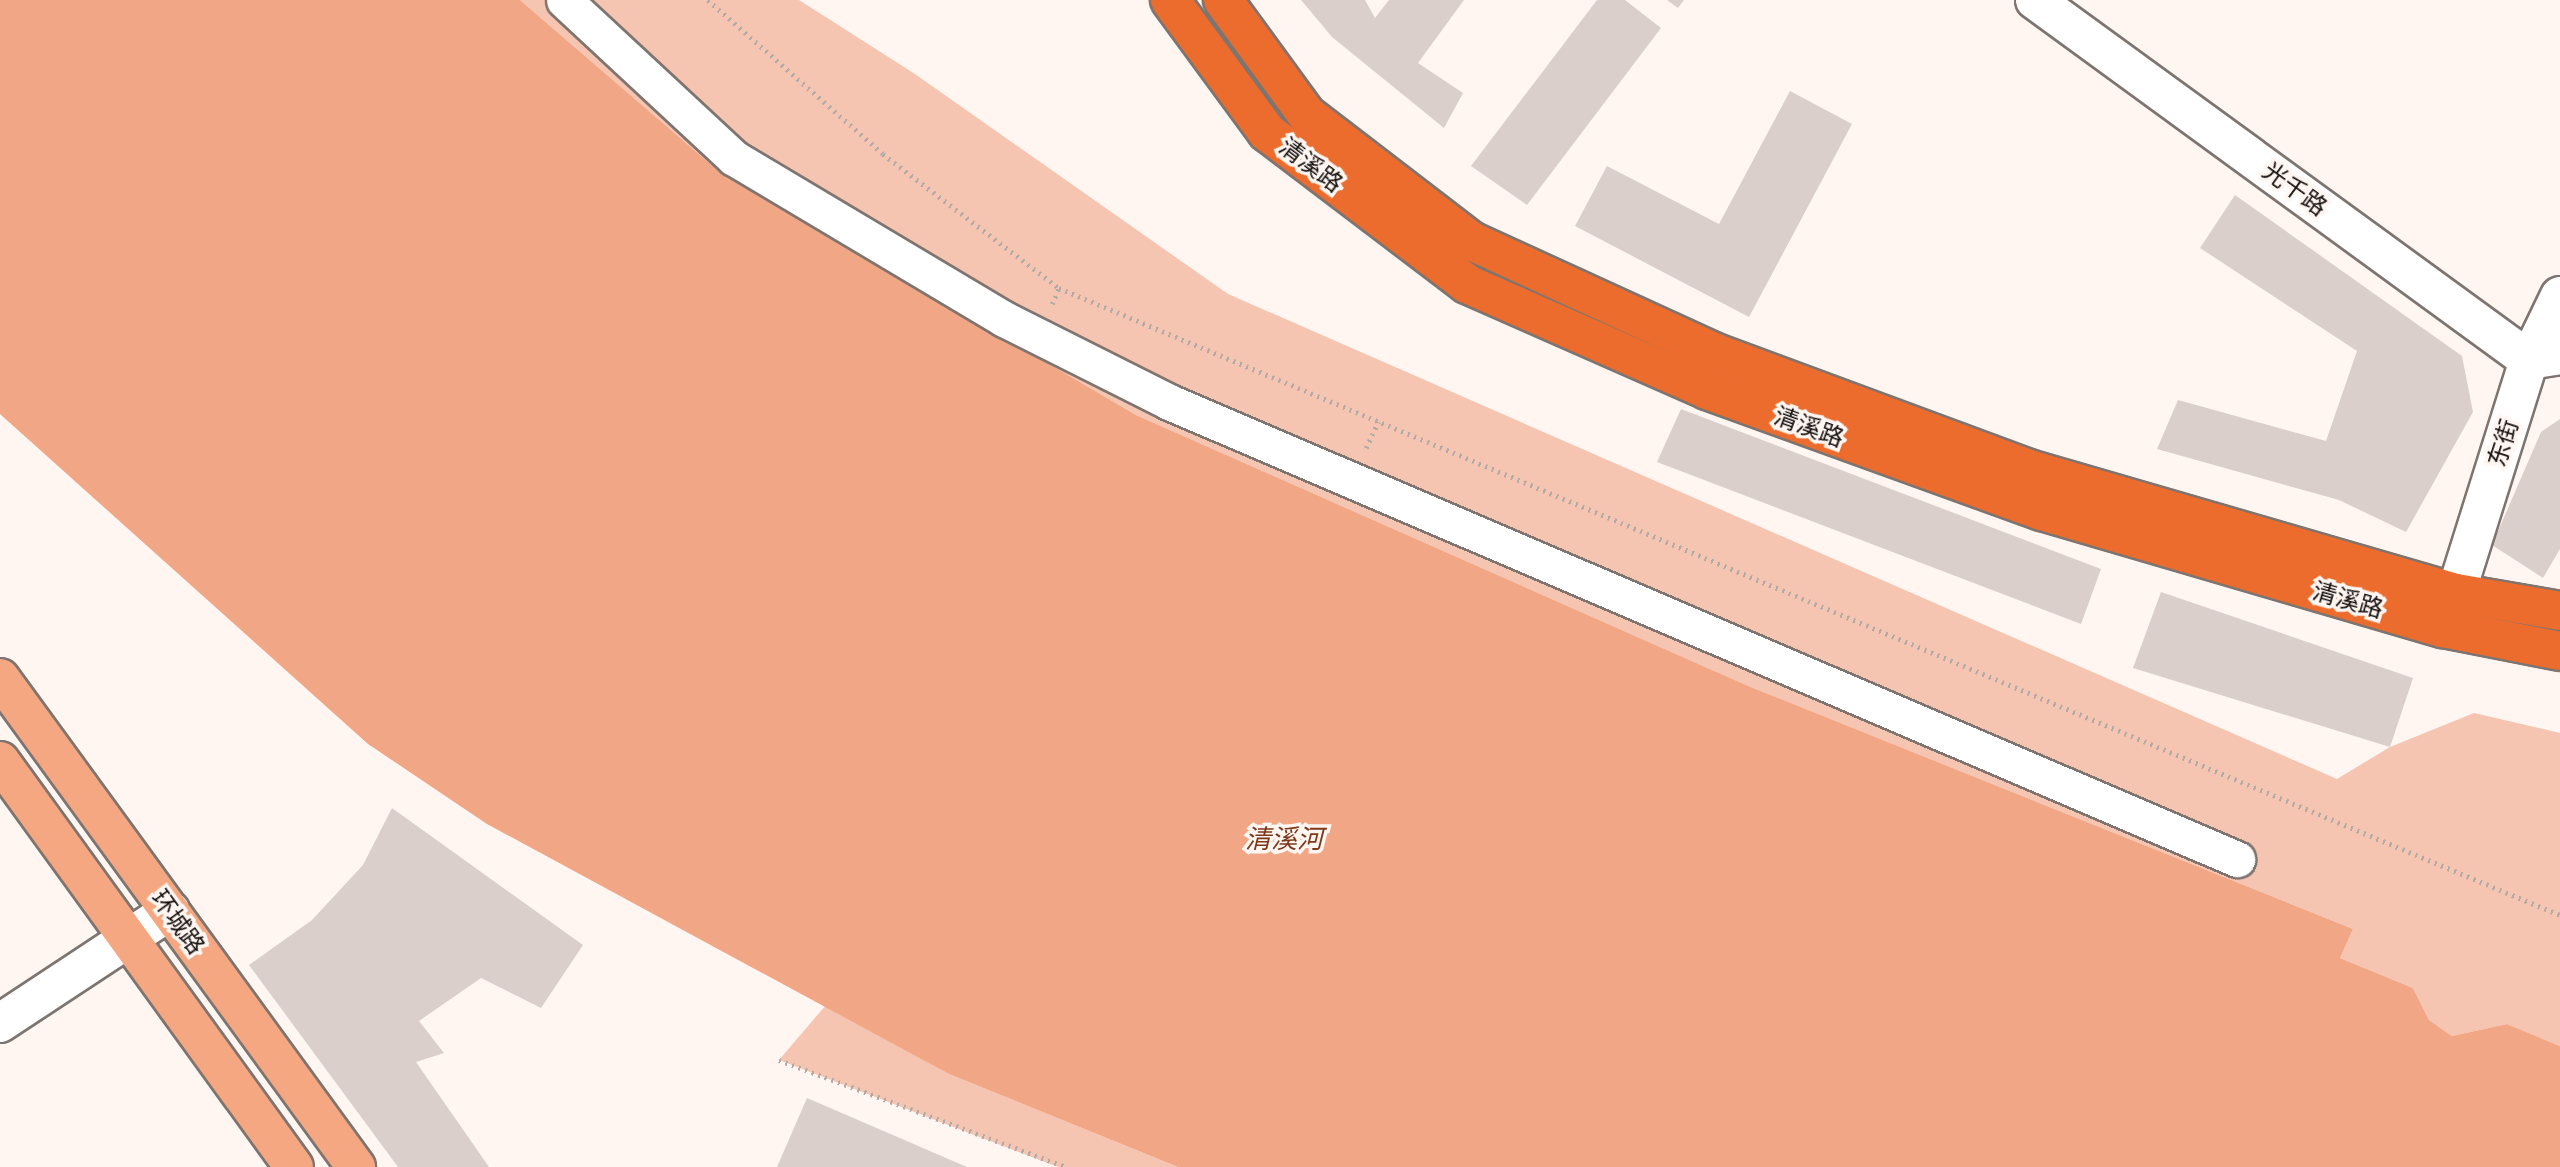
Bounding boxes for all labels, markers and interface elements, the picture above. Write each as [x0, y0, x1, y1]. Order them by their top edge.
street label: 清溪路 [1274, 132, 1348, 198]
street label: 光千路 [2257, 156, 2333, 222]
street label: 清溪路 [1770, 401, 1848, 453]
street label: 东街 [2482, 416, 2524, 470]
street label: 清溪路 [2309, 576, 2387, 624]
water label: 清溪河 [1245, 823, 1323, 855]
street label: 环城路 [145, 884, 211, 960]

